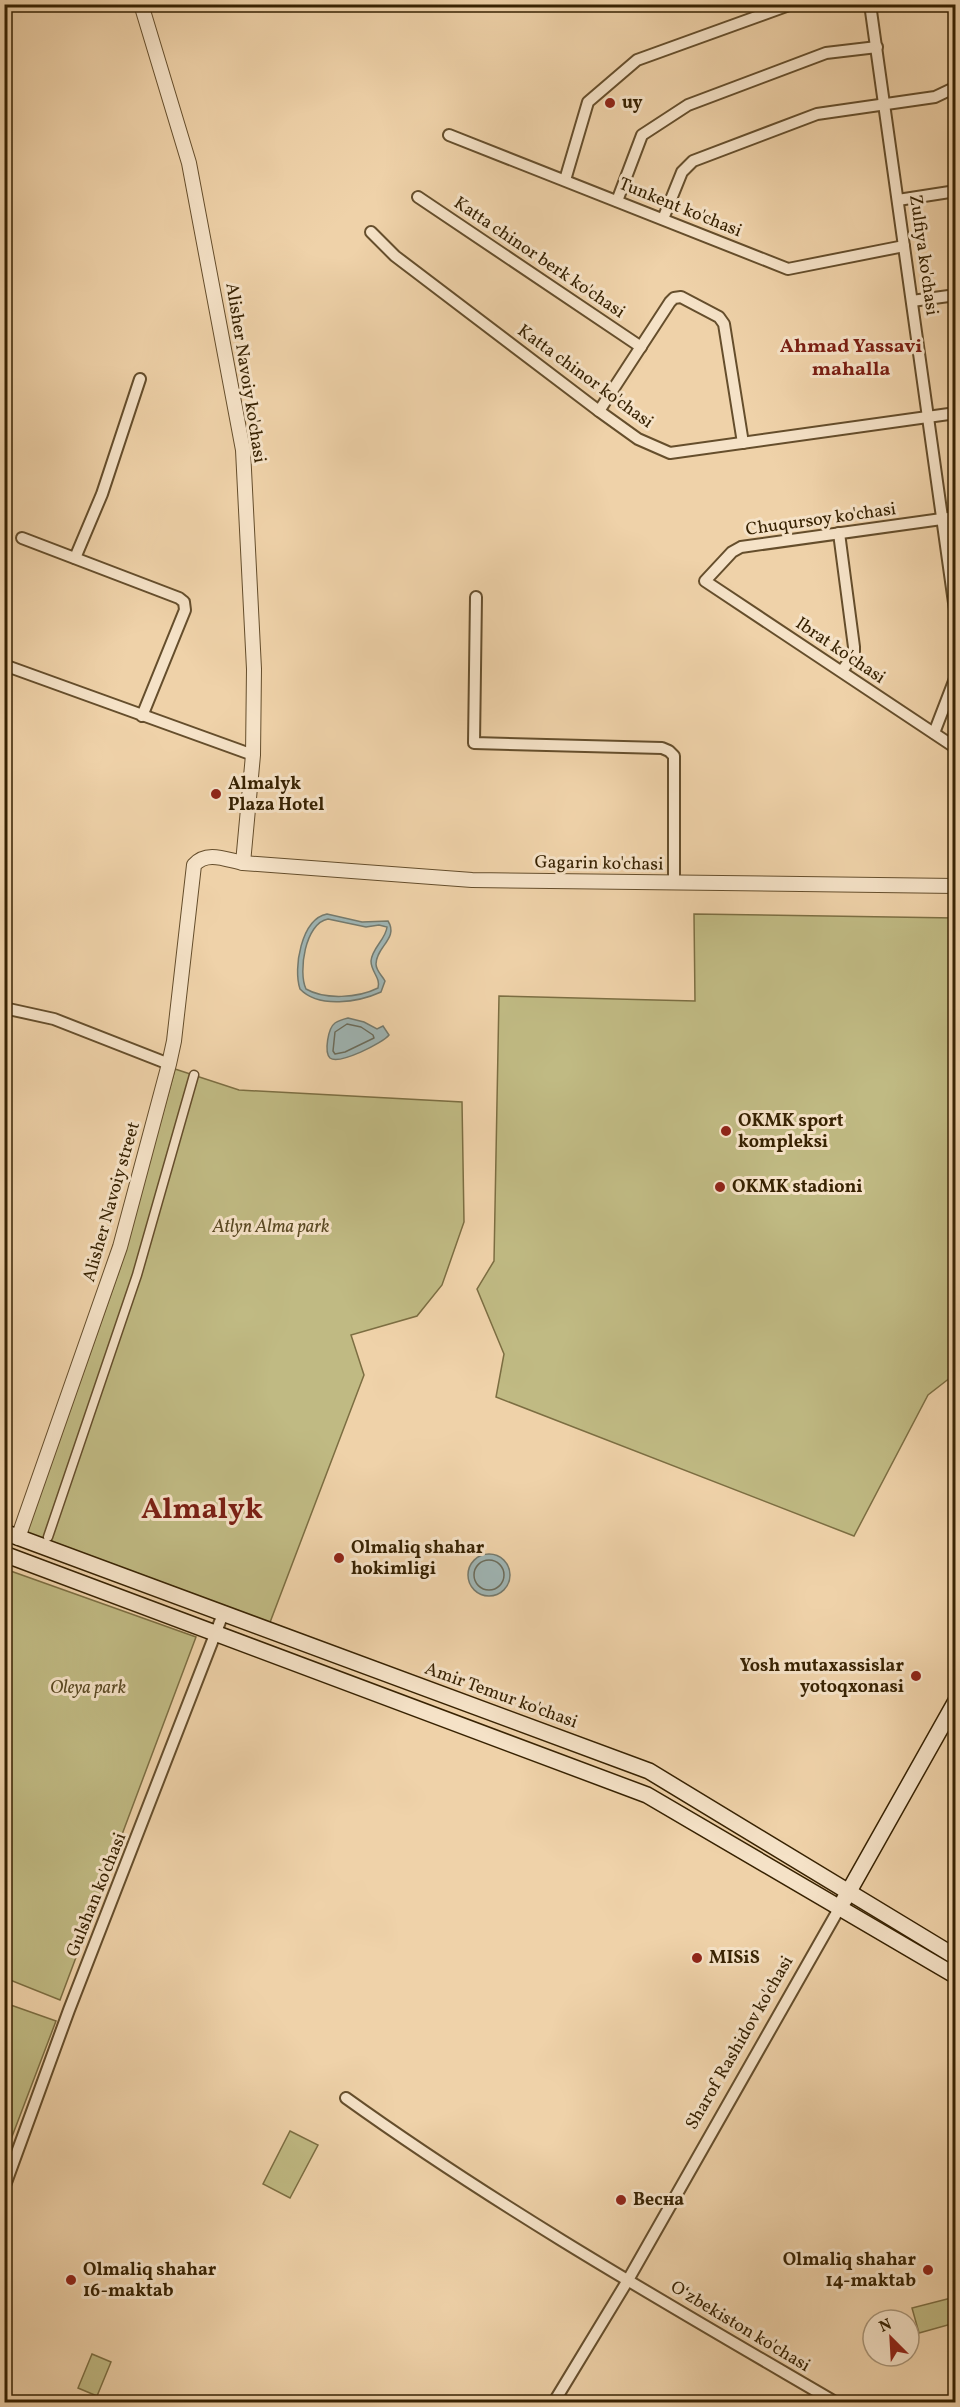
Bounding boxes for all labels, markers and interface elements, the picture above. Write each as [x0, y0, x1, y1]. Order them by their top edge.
place label: uy [622, 91, 643, 116]
marker: uy [603, 96, 617, 110]
street label: Tunkent ko'chasi [615, 172, 745, 244]
street label: Katta chinor berk ko'chasi [448, 191, 630, 325]
street label: Zulfiya ko'chasi [902, 193, 944, 317]
street label: Alisher Navoiy ko'chasi [218, 281, 272, 465]
street label: Katta chinor ko'chasi [512, 319, 658, 435]
district label: Ahmad Yassavi mahalla [780, 333, 922, 384]
street label: Chuqursoy ko'chasi [744, 497, 898, 543]
street label: Ibrat ko'chasi [790, 612, 890, 690]
place label: Almalyk Plaza Hotel [228, 772, 324, 818]
marker: Almalyk Plaza Hotel [209, 787, 223, 801]
street label: Gagarin ko'chasi [534, 850, 664, 878]
place label: OKMK sport kompleksi [738, 1109, 844, 1155]
street label: Alisher Navoiy street [77, 1119, 147, 1285]
marker: OKMK sport kompleksi [719, 1124, 733, 1138]
place label: OKMK stadioni [732, 1175, 863, 1200]
marker: OKMK stadioni [713, 1180, 727, 1194]
park label: Atlyn Alma park [212, 1215, 329, 1240]
district label: Almalyk [141, 1489, 263, 1531]
place label: Olmaliq shahar hokimligi [351, 1536, 485, 1582]
marker: Olmaliq shahar hokimligi [332, 1551, 346, 1565]
place label: Yosh mutaxassislar yotoqxonasi [740, 1654, 904, 1700]
street label: Amir Temur ko'chasi [421, 1657, 581, 1735]
marker: Yosh mutaxassislar yotoqxonasi [909, 1669, 923, 1683]
park label: Oleya park [50, 1676, 126, 1701]
street label: Gulshan ko'chasi [61, 1829, 133, 1961]
place label: MISiS [709, 1946, 760, 1971]
street label: Sharof Rashidov ko'chasi [680, 1951, 800, 2135]
marker: MISiS [690, 1951, 704, 1965]
place label: Весна [633, 2188, 684, 2213]
marker: Весна [614, 2193, 628, 2207]
place label: Olmaliq shahar 14-maktab [783, 2248, 916, 2294]
place label: Olmaliq shahar 16-maktab [83, 2258, 217, 2304]
marker: Olmaliq shahar 14-maktab [921, 2263, 935, 2277]
marker: Olmaliq shahar 16-maktab [64, 2273, 78, 2287]
street label: O‘zbekiston ko'chasi [665, 2275, 815, 2379]
north arrow [861, 2308, 921, 2368]
text: N [876, 2314, 896, 2339]

